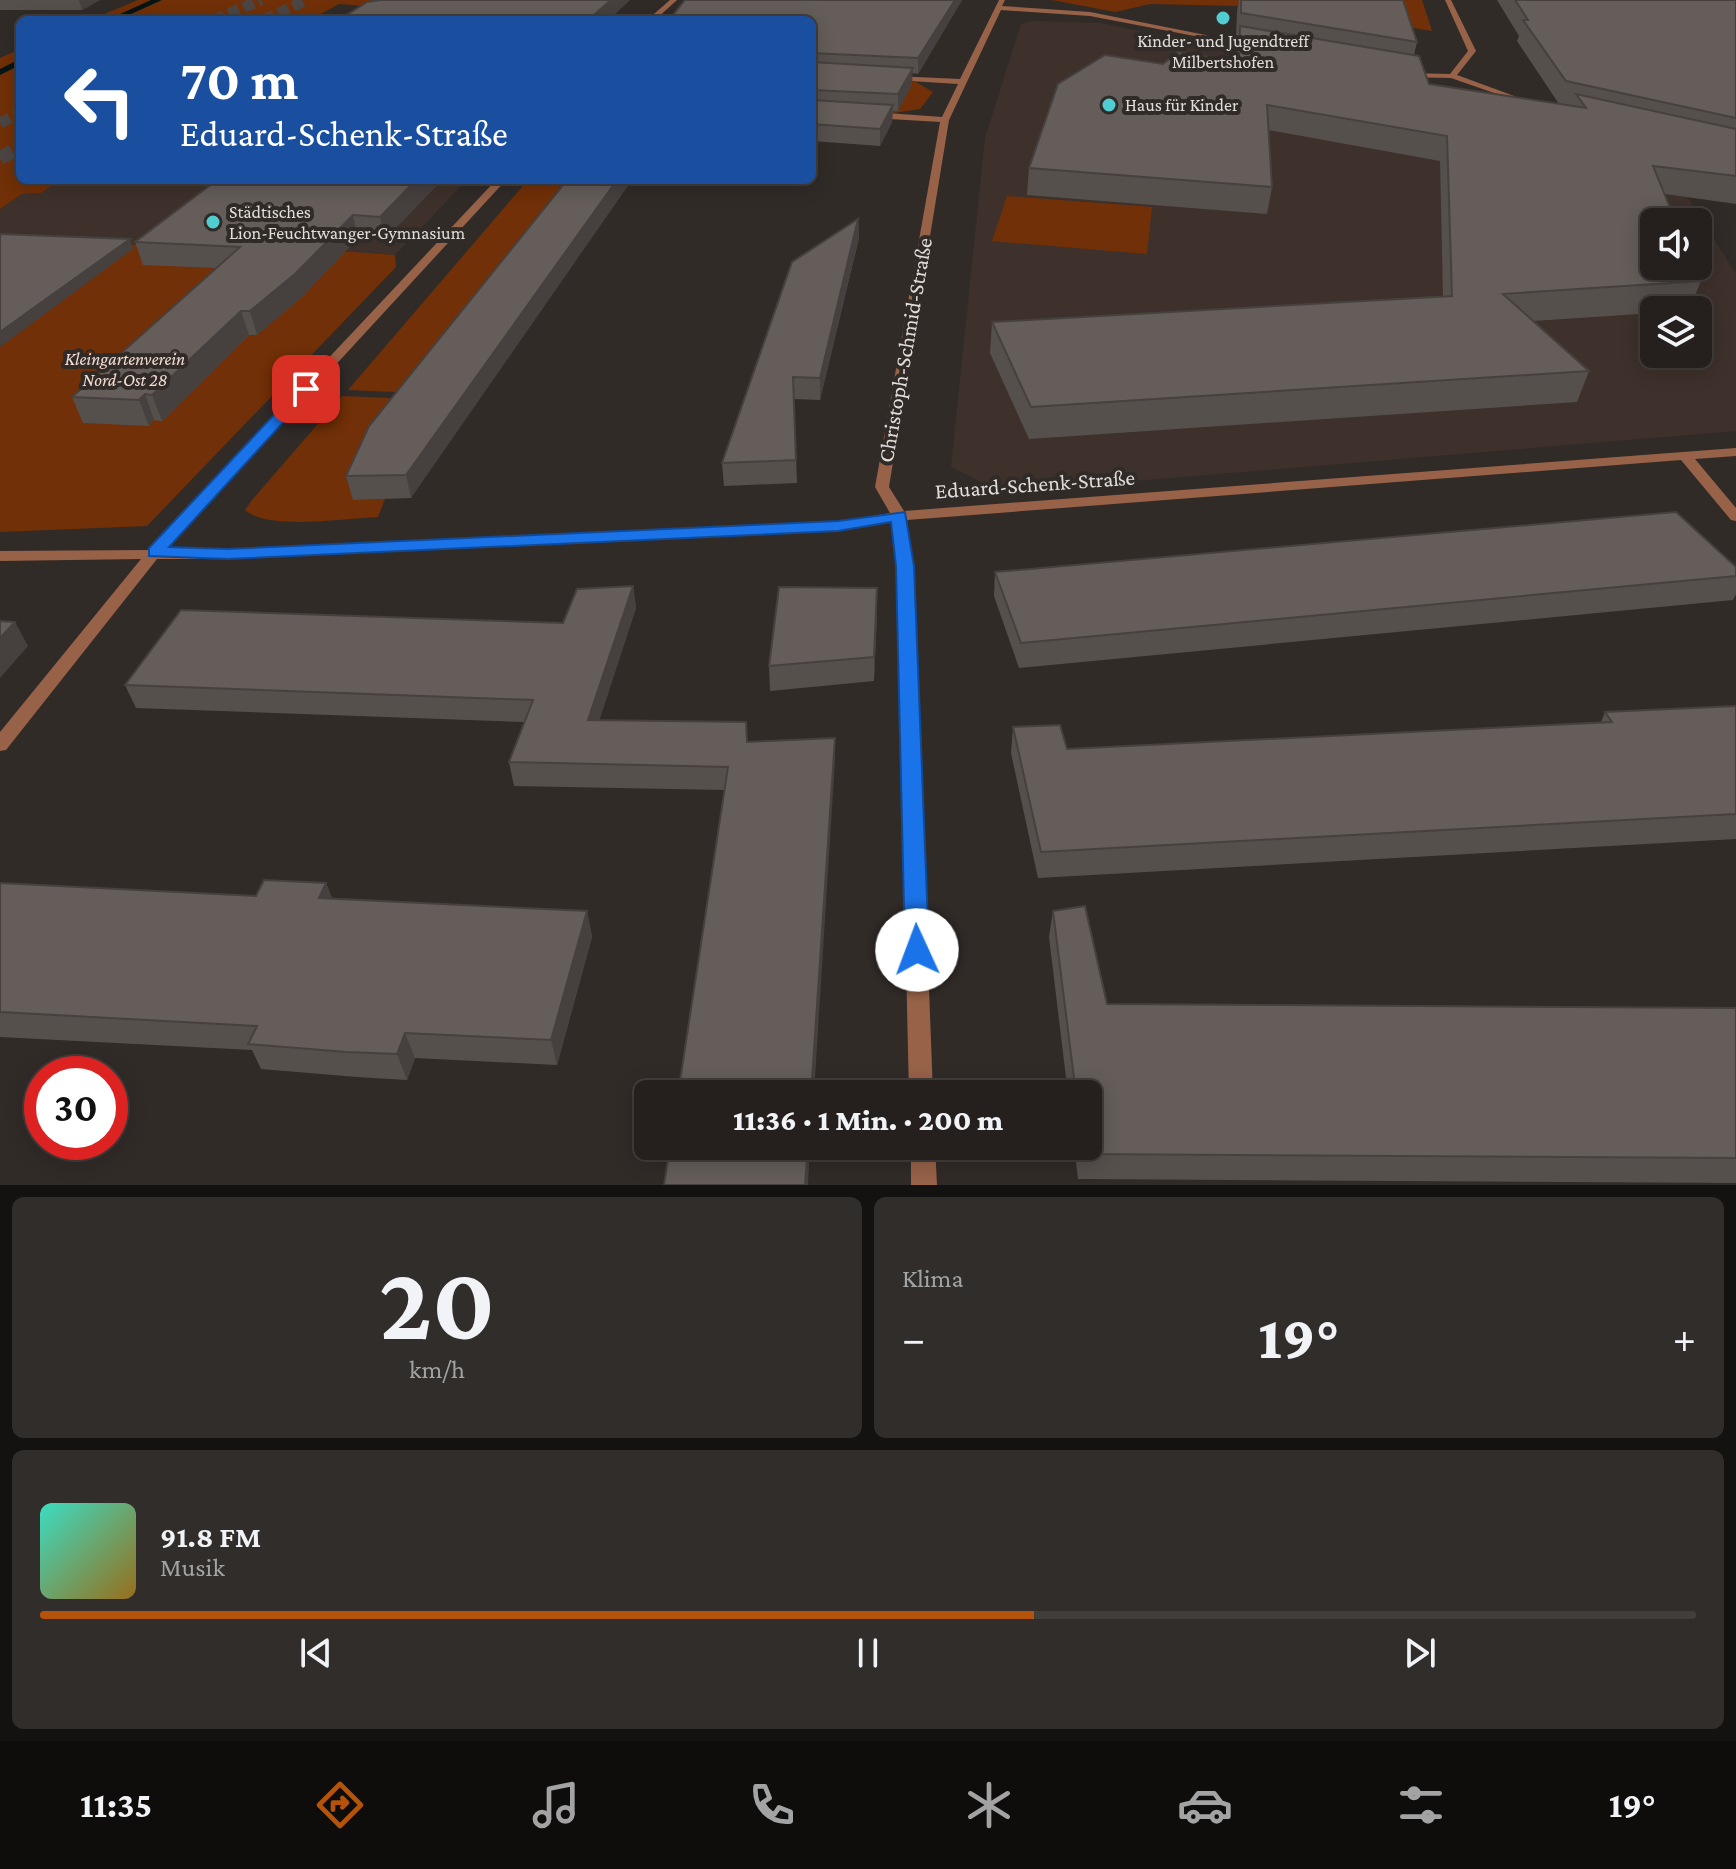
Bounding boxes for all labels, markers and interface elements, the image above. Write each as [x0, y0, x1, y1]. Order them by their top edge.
marker: Kinder- und Jugendtreff Milbertshofen [1214, 9, 1232, 27]
place label: Kinder- und Jugendtreff Milbertshofen [1137, 31, 1310, 72]
icon: left [48, 48, 152, 152]
text: 70 m [180, 49, 299, 111]
place label: Haus für Kinder [1125, 95, 1239, 115]
marker: Haus für Kinder [1100, 96, 1118, 114]
text: Eduard-Schenk-Straße [180, 114, 508, 154]
place label: Städtisches Lion-Feuchtwanger-Gymnasium [229, 202, 466, 243]
map controls [1640, 208, 1712, 368]
button: sound [1640, 208, 1712, 280]
marker: Städtisches Lion-Feuchtwanger-Gymnasium [204, 213, 222, 231]
street label: Christoph-Schmid-Straße [873, 236, 937, 464]
button: layers [1640, 296, 1712, 368]
park label: Kleingartenverein Nord-Ost 28 [65, 349, 185, 390]
pin [272, 355, 340, 423]
icon: arrive [284, 367, 328, 411]
street label: Eduard-Schenk-Straße [934, 465, 1136, 503]
position arrow [875, 908, 959, 992]
speed limit sign: 30 [24, 1056, 128, 1160]
text: 11:36 · 1 Min. · 200 m [733, 1103, 1003, 1136]
text: 20 [379, 1245, 495, 1360]
text: Klima [902, 1264, 964, 1293]
text: 19° [1258, 1304, 1340, 1371]
text: − [902, 1314, 925, 1362]
text: + [1673, 1314, 1696, 1362]
text: km/h [409, 1355, 465, 1384]
text: 91.8 FM [160, 1520, 261, 1553]
text: Musik [160, 1553, 225, 1582]
icon: previous [294, 1631, 338, 1675]
icon: pause [846, 1631, 890, 1675]
icon: next [1398, 1631, 1442, 1675]
icon: directions [312, 1777, 368, 1833]
icon: music [528, 1777, 584, 1833]
icon: phone [744, 1777, 800, 1833]
icon: climate [961, 1777, 1017, 1833]
icon: car [1177, 1777, 1233, 1833]
icon: filters [1393, 1777, 1449, 1833]
text: 11:35 [80, 1785, 152, 1825]
text: 19° [1609, 1785, 1656, 1825]

